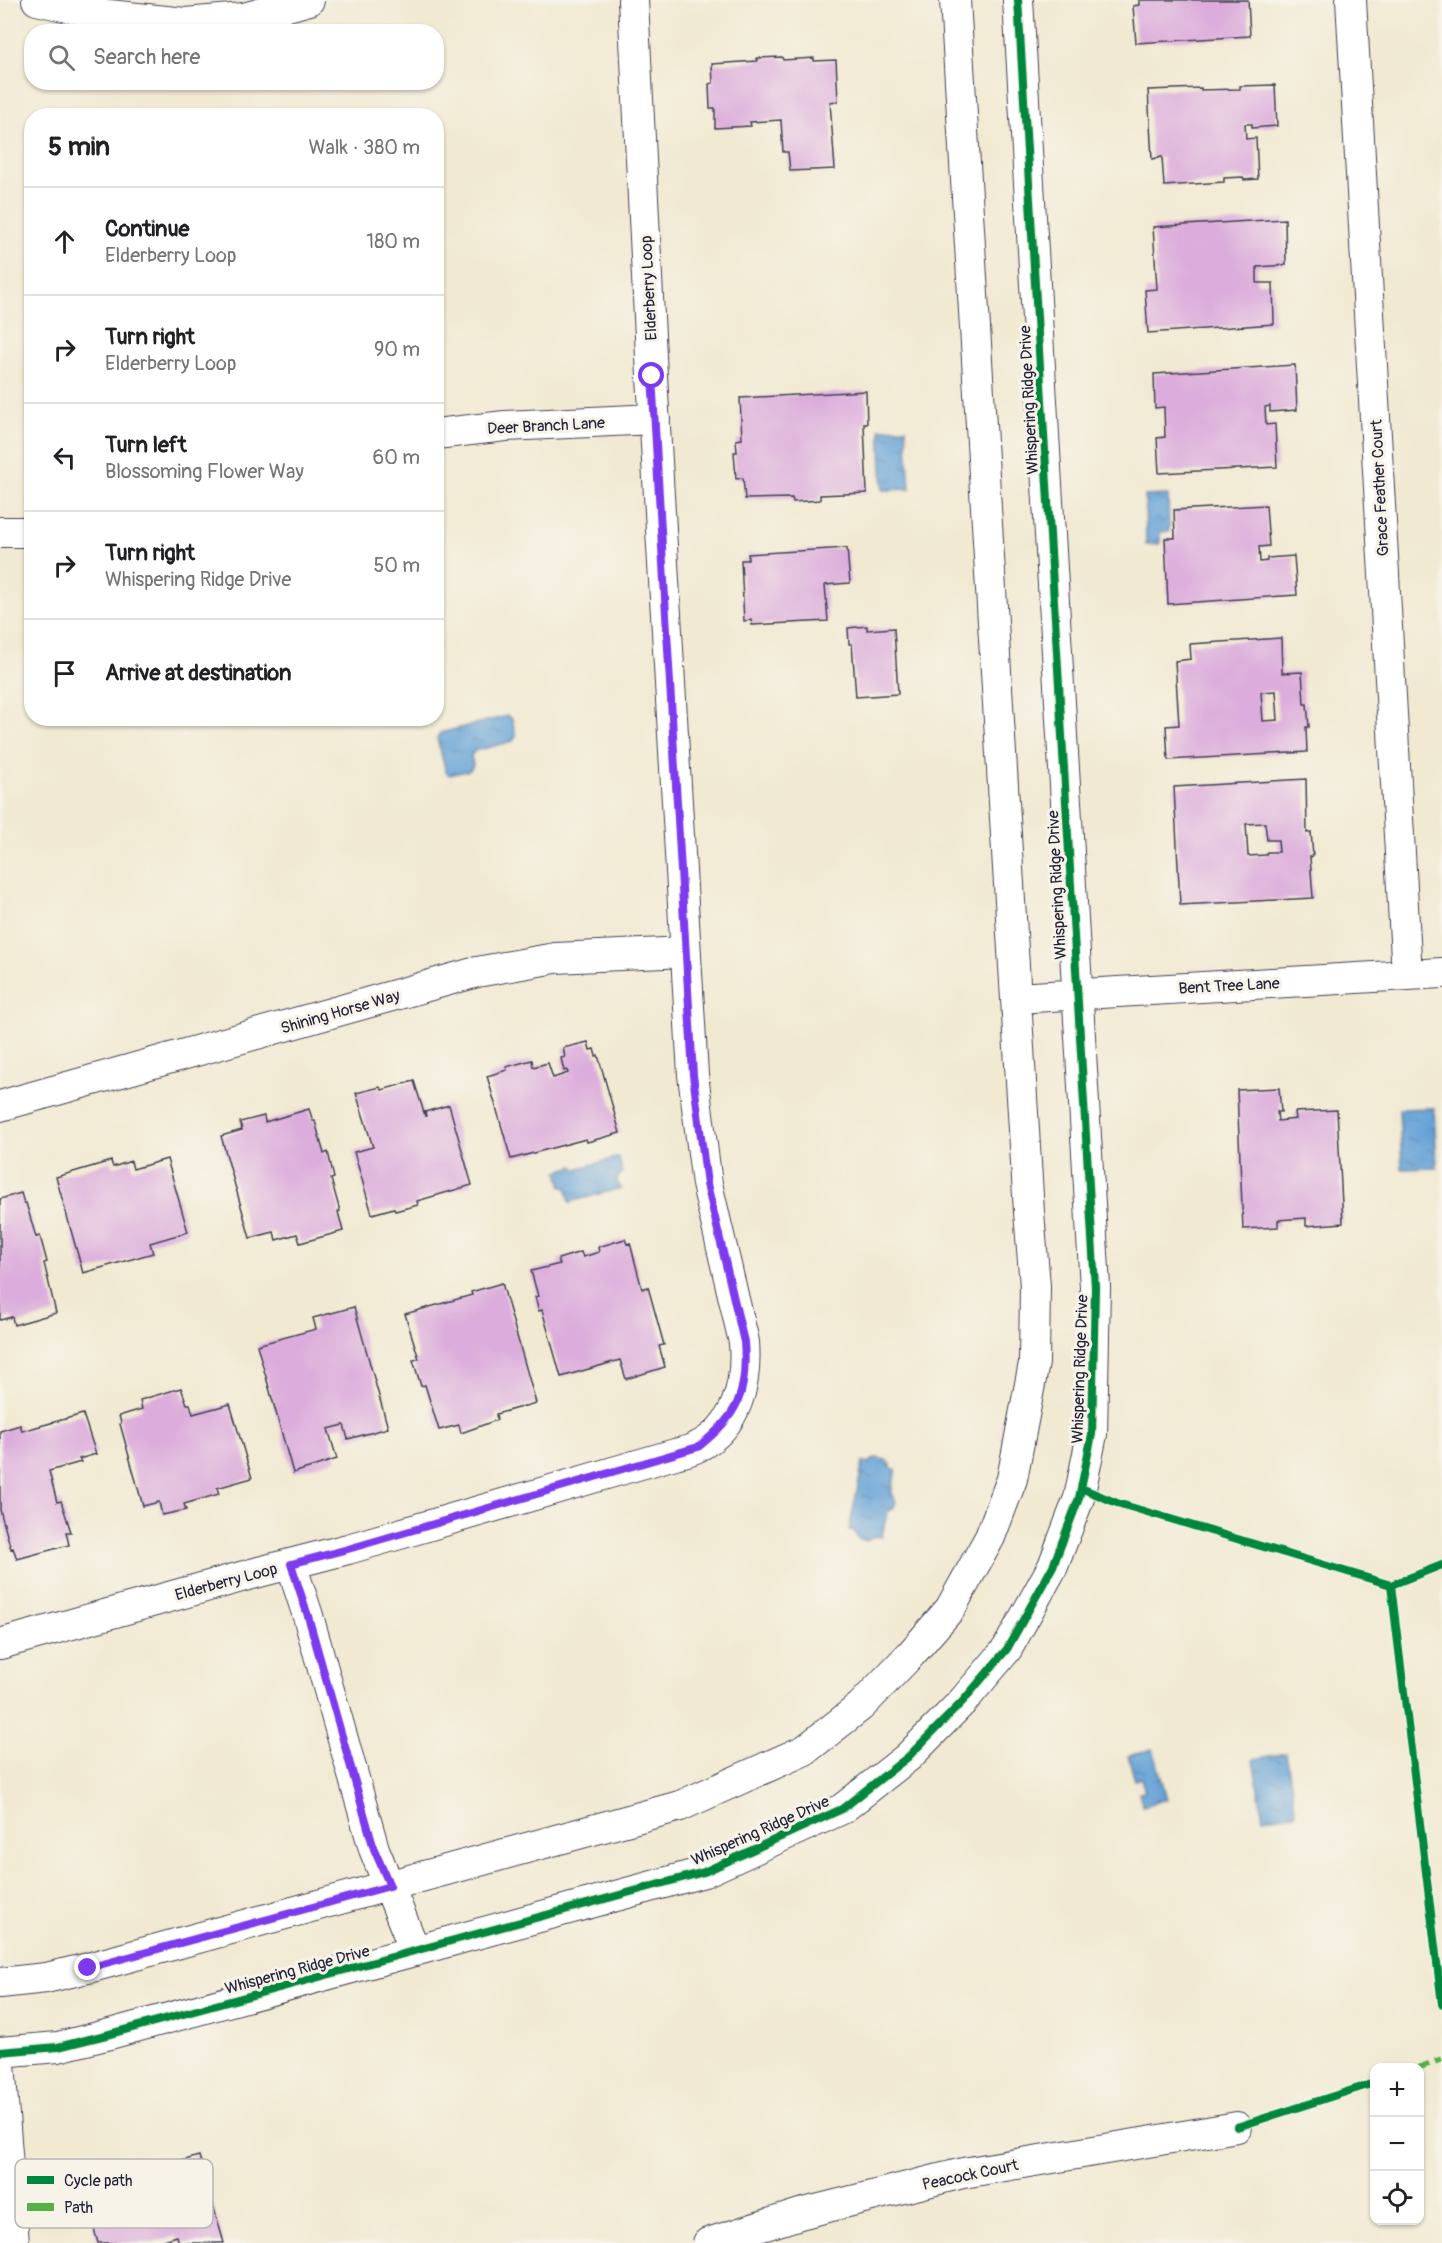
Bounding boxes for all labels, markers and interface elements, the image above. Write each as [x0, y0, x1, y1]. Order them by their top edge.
search box [24, 24, 444, 90]
icon: search [45, 41, 78, 74]
text: Search here [93, 43, 200, 71]
text: 5 min [48, 131, 110, 163]
text: Walk · 380 m [308, 135, 420, 160]
text: Continue [105, 215, 189, 243]
icon: ahead [48, 225, 81, 258]
text: 180 m [366, 229, 420, 254]
street label: Elderberry Loop [636, 235, 662, 341]
text: Elderberry Loop [105, 243, 236, 268]
text: Turn right [105, 323, 195, 351]
street label: Whispering Ridge Drive [1015, 325, 1043, 475]
icon: right [48, 333, 81, 366]
text: 90 m [374, 337, 420, 362]
text: Elderberry Loop [105, 351, 236, 376]
route start [638, 362, 664, 388]
street label: Deer Branch Lane [487, 413, 606, 439]
street label: Grace Feather Court [1366, 418, 1394, 557]
text: Turn left [105, 431, 187, 459]
icon: left [48, 441, 81, 474]
text: 60 m [373, 445, 420, 470]
text: Blossoming Flower Way [105, 459, 304, 484]
text: Turn right [105, 539, 195, 567]
icon: right [48, 549, 81, 582]
text: 50 m [373, 553, 420, 578]
text: Whispering Ridge Drive [105, 567, 291, 592]
icon: arrive [48, 657, 81, 690]
text: Arrive at destination [105, 659, 291, 687]
street label: Whispering Ridge Drive [1043, 810, 1071, 960]
street label: Bent Tree Lane [1178, 973, 1280, 999]
street label: Shining Horse Way [278, 985, 402, 1039]
street label: Whispering Ridge Drive [1067, 1294, 1093, 1444]
street label: Elderberry Loop [173, 1559, 280, 1605]
street label: Whispering Ridge Drive [688, 1791, 833, 1870]
street label: Whispering Ridge Drive [223, 1941, 372, 1999]
route end [74, 1954, 100, 1980]
map controls [1370, 2063, 1424, 2225]
button: + [1370, 2063, 1424, 2117]
button: − [1370, 2117, 1424, 2171]
street label: Peacock Court [920, 2155, 1021, 2195]
legend [15, 2159, 213, 2228]
text: Cycle path [64, 2171, 132, 2191]
button: locate [1370, 2171, 1424, 2225]
text: Path [64, 2198, 93, 2218]

